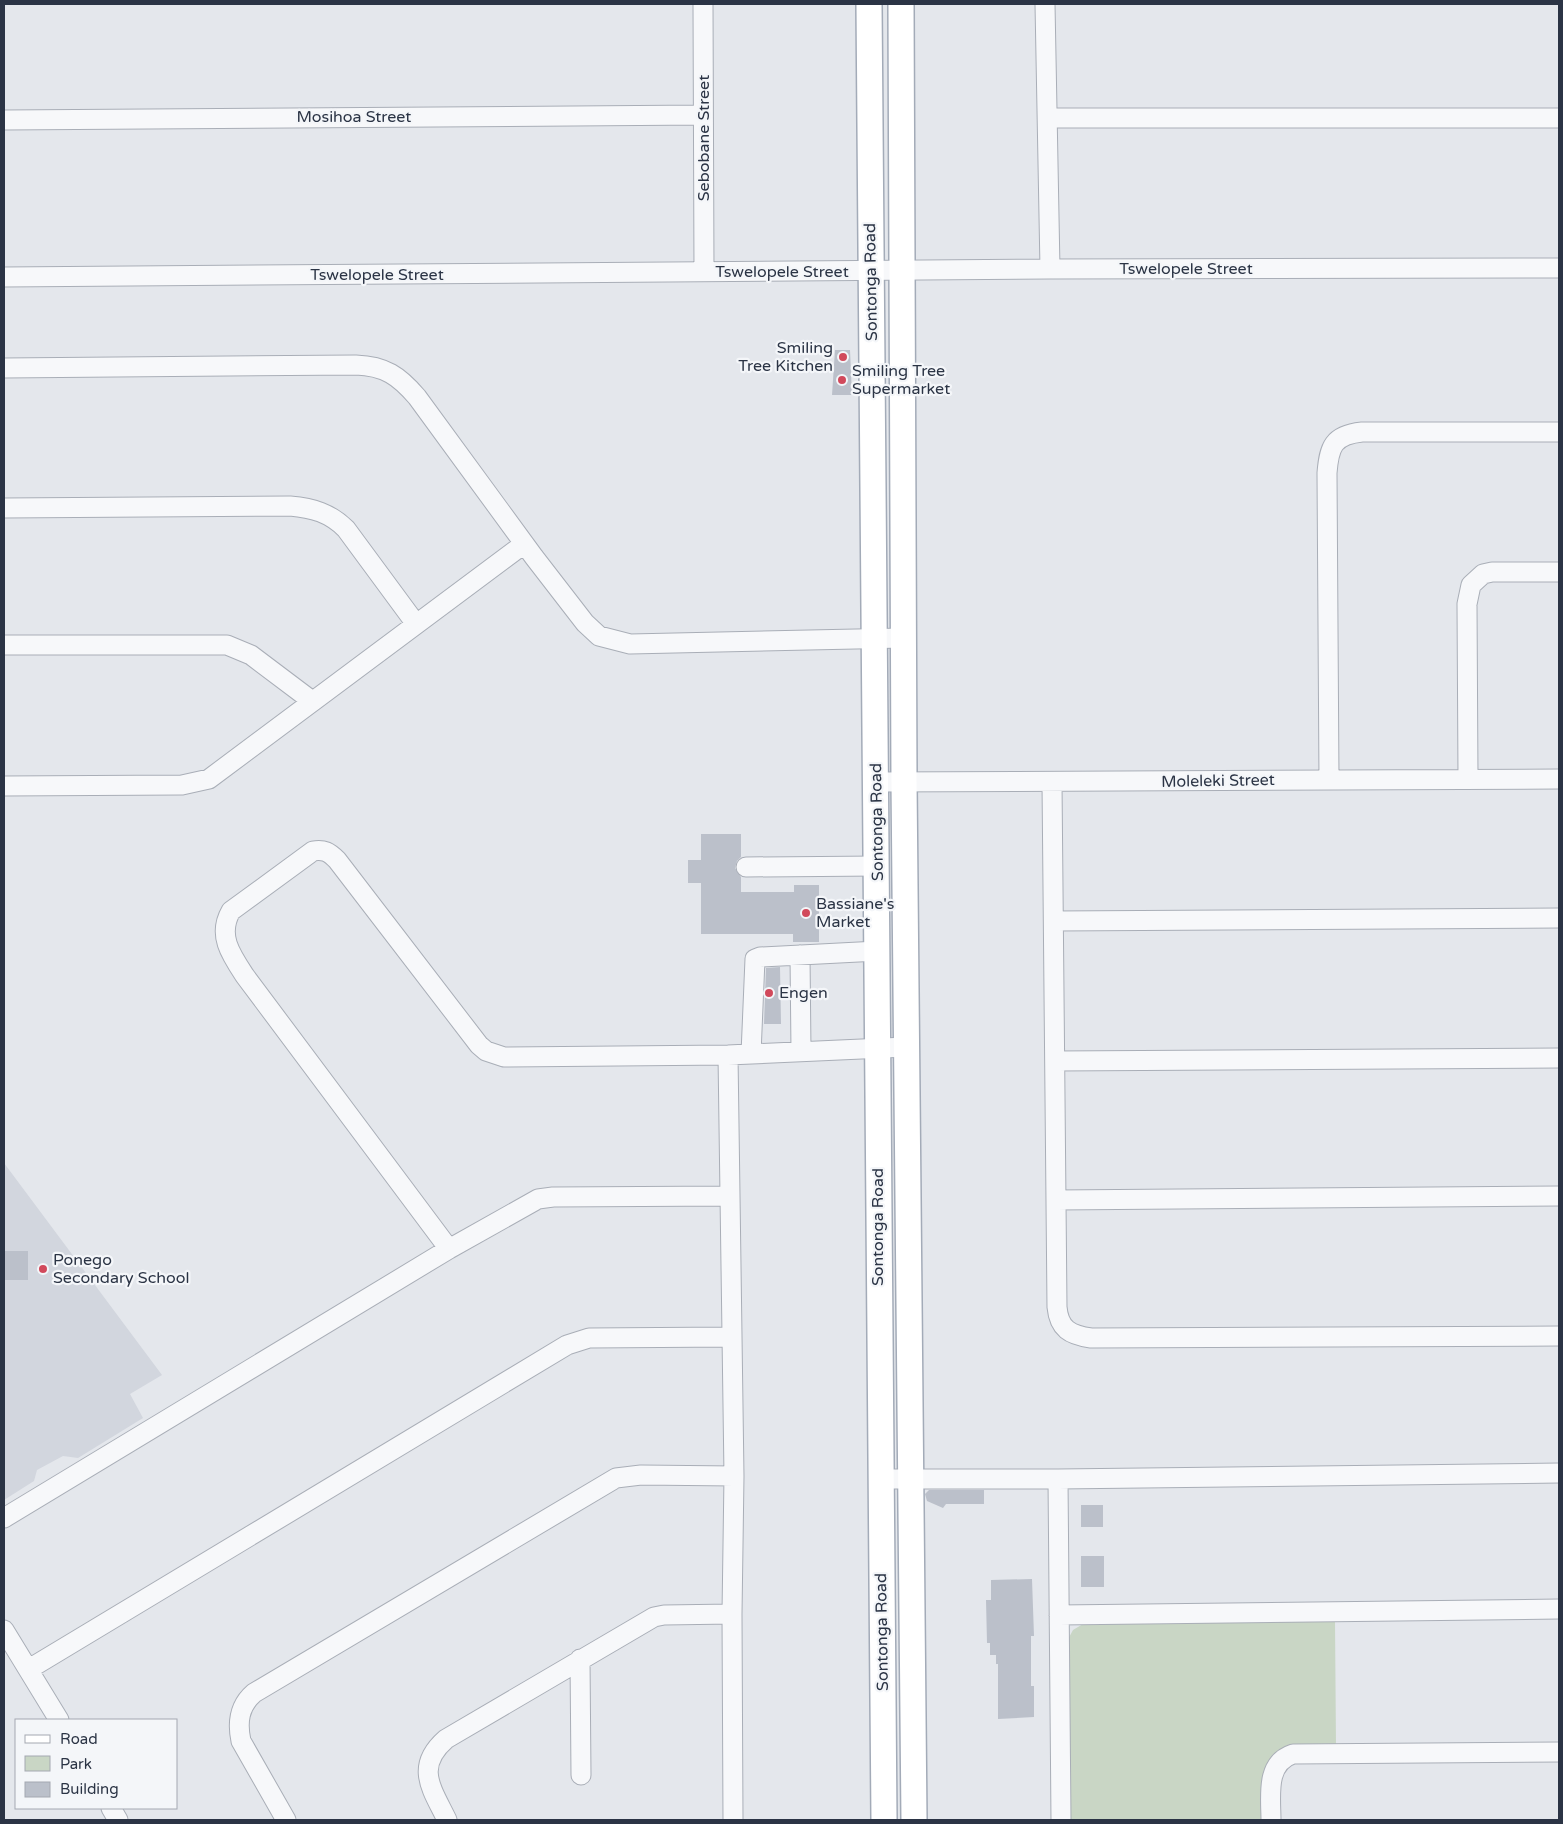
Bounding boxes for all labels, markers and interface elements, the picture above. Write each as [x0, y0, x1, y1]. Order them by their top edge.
street label: Sebobane Street [694, 75, 714, 201]
street label: Mosihoa Street [297, 107, 411, 127]
street label: Sontonga Road [860, 223, 882, 341]
street label: Tswelopele Street [1119, 259, 1253, 279]
street label: Tswelopele Street [715, 262, 849, 282]
street label: Tswelopele Street [310, 265, 444, 285]
place label: Smiling Tree Kitchen [738, 338, 833, 376]
marker: Smiling Tree Kitchen [837, 351, 849, 363]
place label: Smiling Tree Supermarket [852, 361, 950, 399]
marker: Smiling Tree Supermarket [836, 374, 848, 386]
street label: Sontonga Road [866, 763, 888, 881]
street label: Moleleki Street [1161, 770, 1275, 792]
place label: Bassiane's Market [816, 894, 894, 932]
marker: Bassiane's Market [800, 907, 812, 919]
place label: Engen [779, 983, 828, 1003]
marker: Engen [763, 987, 775, 999]
street label: Sontonga Road [868, 1168, 888, 1286]
place label: Ponego Secondary School [53, 1250, 189, 1288]
marker: Ponego Secondary School [37, 1263, 49, 1275]
street label: Sontonga Road [871, 1573, 893, 1691]
legend [15, 1719, 178, 1809]
text: Road [60, 1730, 98, 1748]
text: Park [60, 1755, 92, 1773]
text: Building [60, 1780, 119, 1798]

